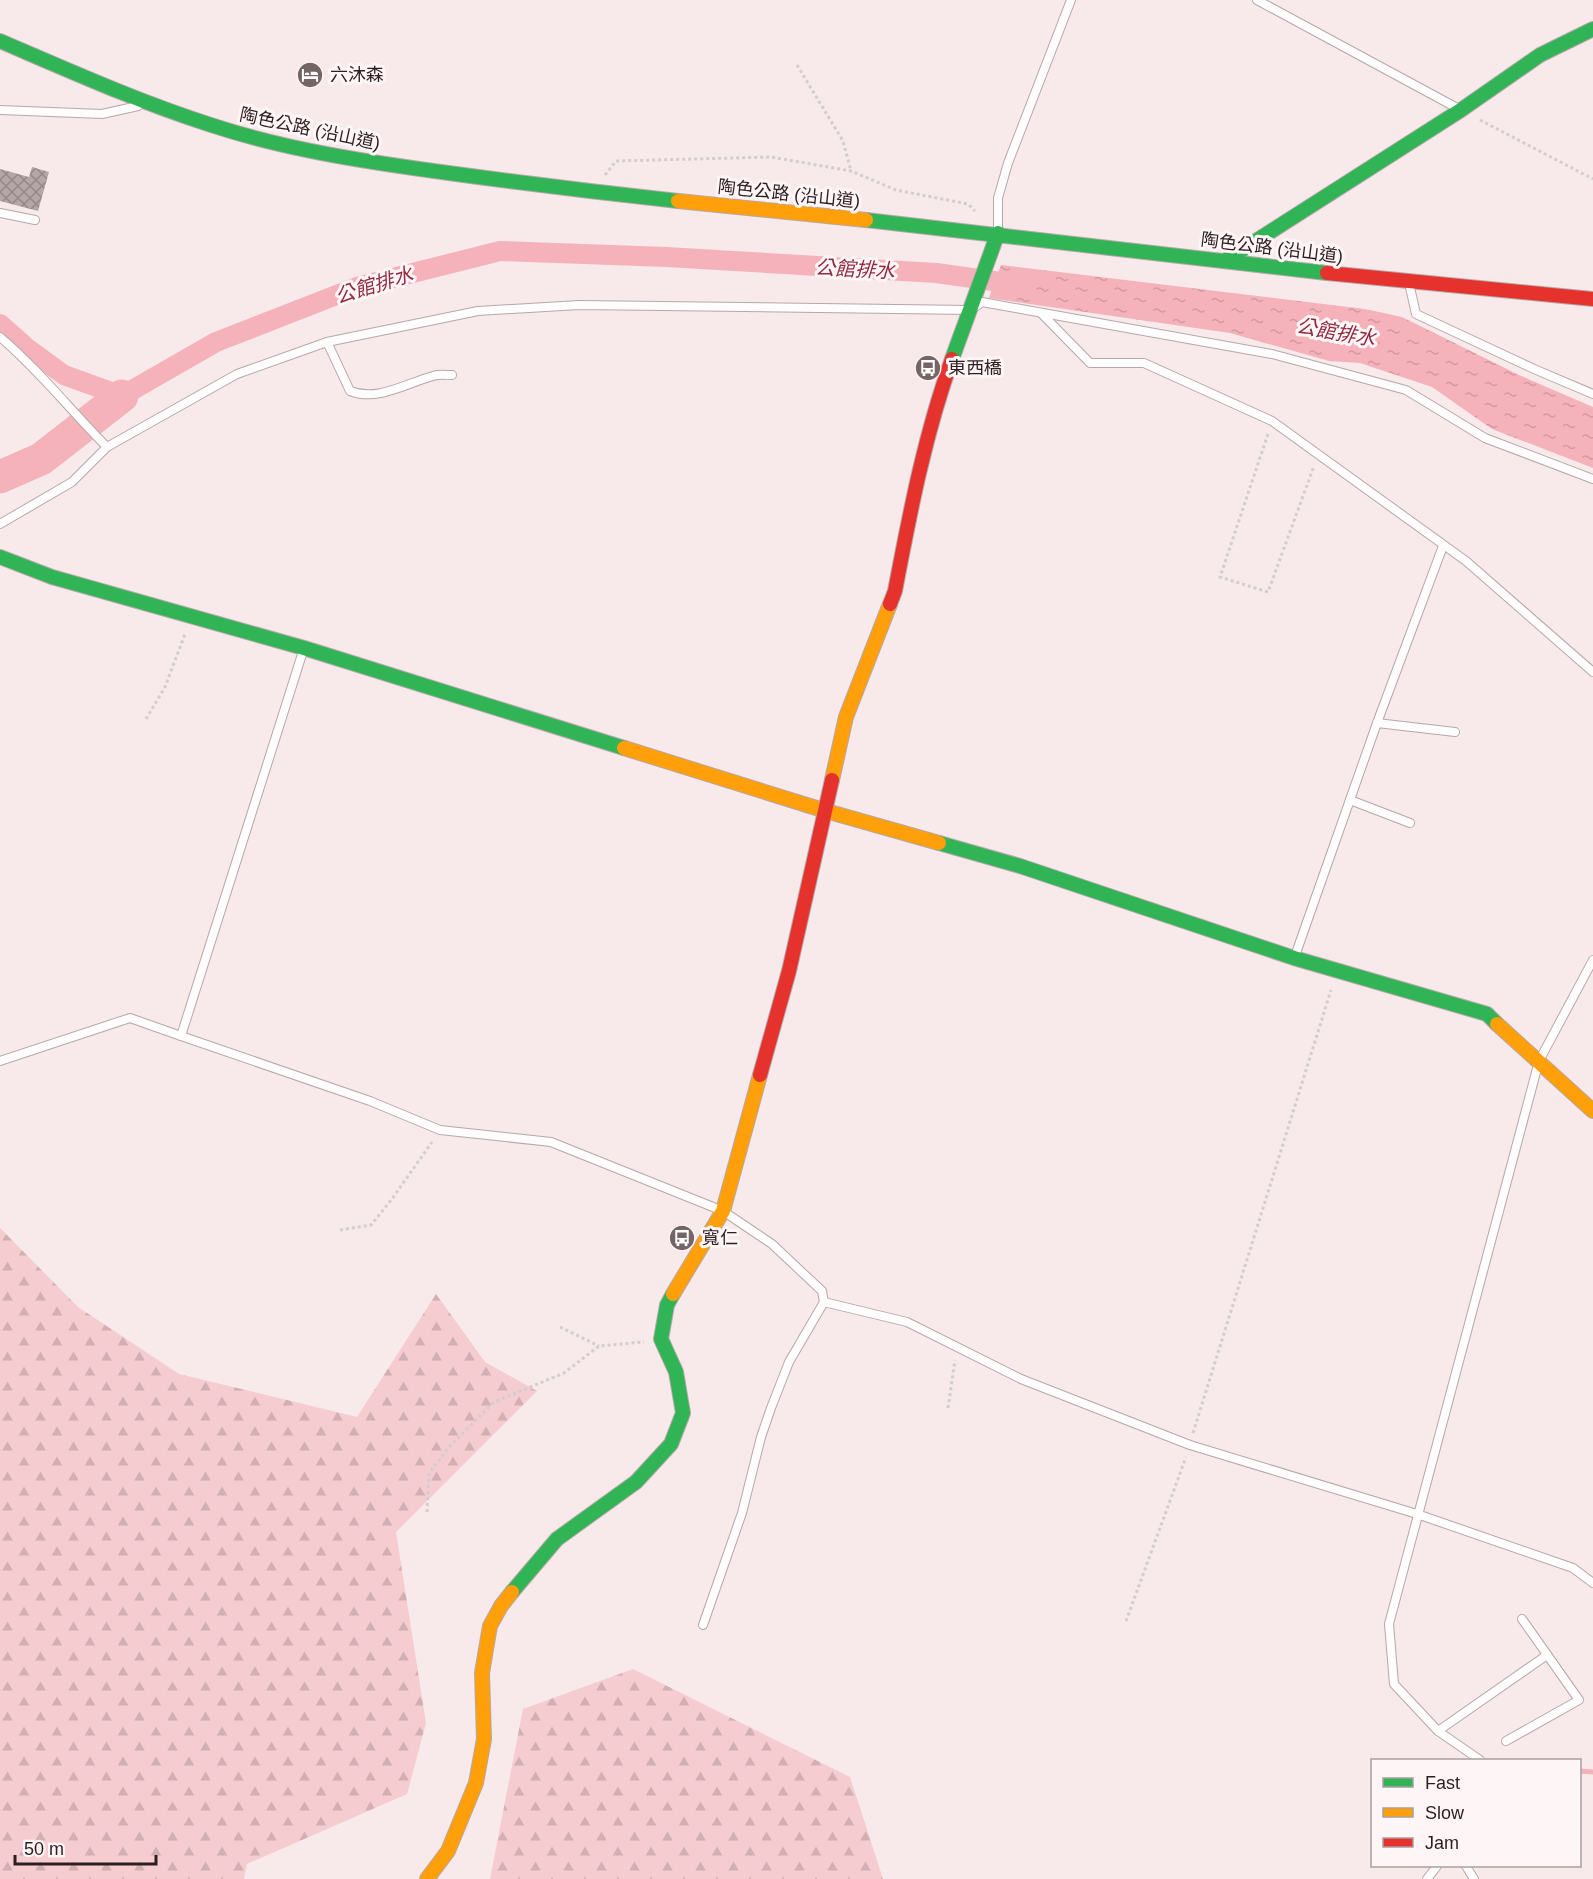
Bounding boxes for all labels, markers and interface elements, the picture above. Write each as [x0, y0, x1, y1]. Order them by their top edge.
hotel icon: 六沐森 [295, 60, 325, 90]
place label: 六沐森 [330, 65, 384, 85]
street label: 陶色公路 (沿山道) [238, 104, 382, 154]
street label: 陶色公路 (沿山道) [717, 177, 861, 211]
street label: 陶色公路 (沿山道) [1200, 229, 1344, 267]
water label: 公館排水 [814, 256, 897, 282]
water label: 公館排水 [333, 262, 416, 307]
water label: 公館排水 [1295, 314, 1378, 350]
bus stop icon: 東西橋 [913, 353, 943, 383]
place label: 東西橋 [948, 358, 1002, 378]
bus stop icon: 寬仁 [667, 1223, 697, 1253]
place label: 寬仁 [702, 1228, 738, 1248]
legend [1371, 1759, 1581, 1867]
text: Fast [1425, 1773, 1460, 1793]
text: Slow [1425, 1803, 1465, 1823]
scale bar [15, 1828, 156, 1866]
text: Jam [1425, 1833, 1459, 1853]
text: 50 m [24, 1839, 64, 1859]

